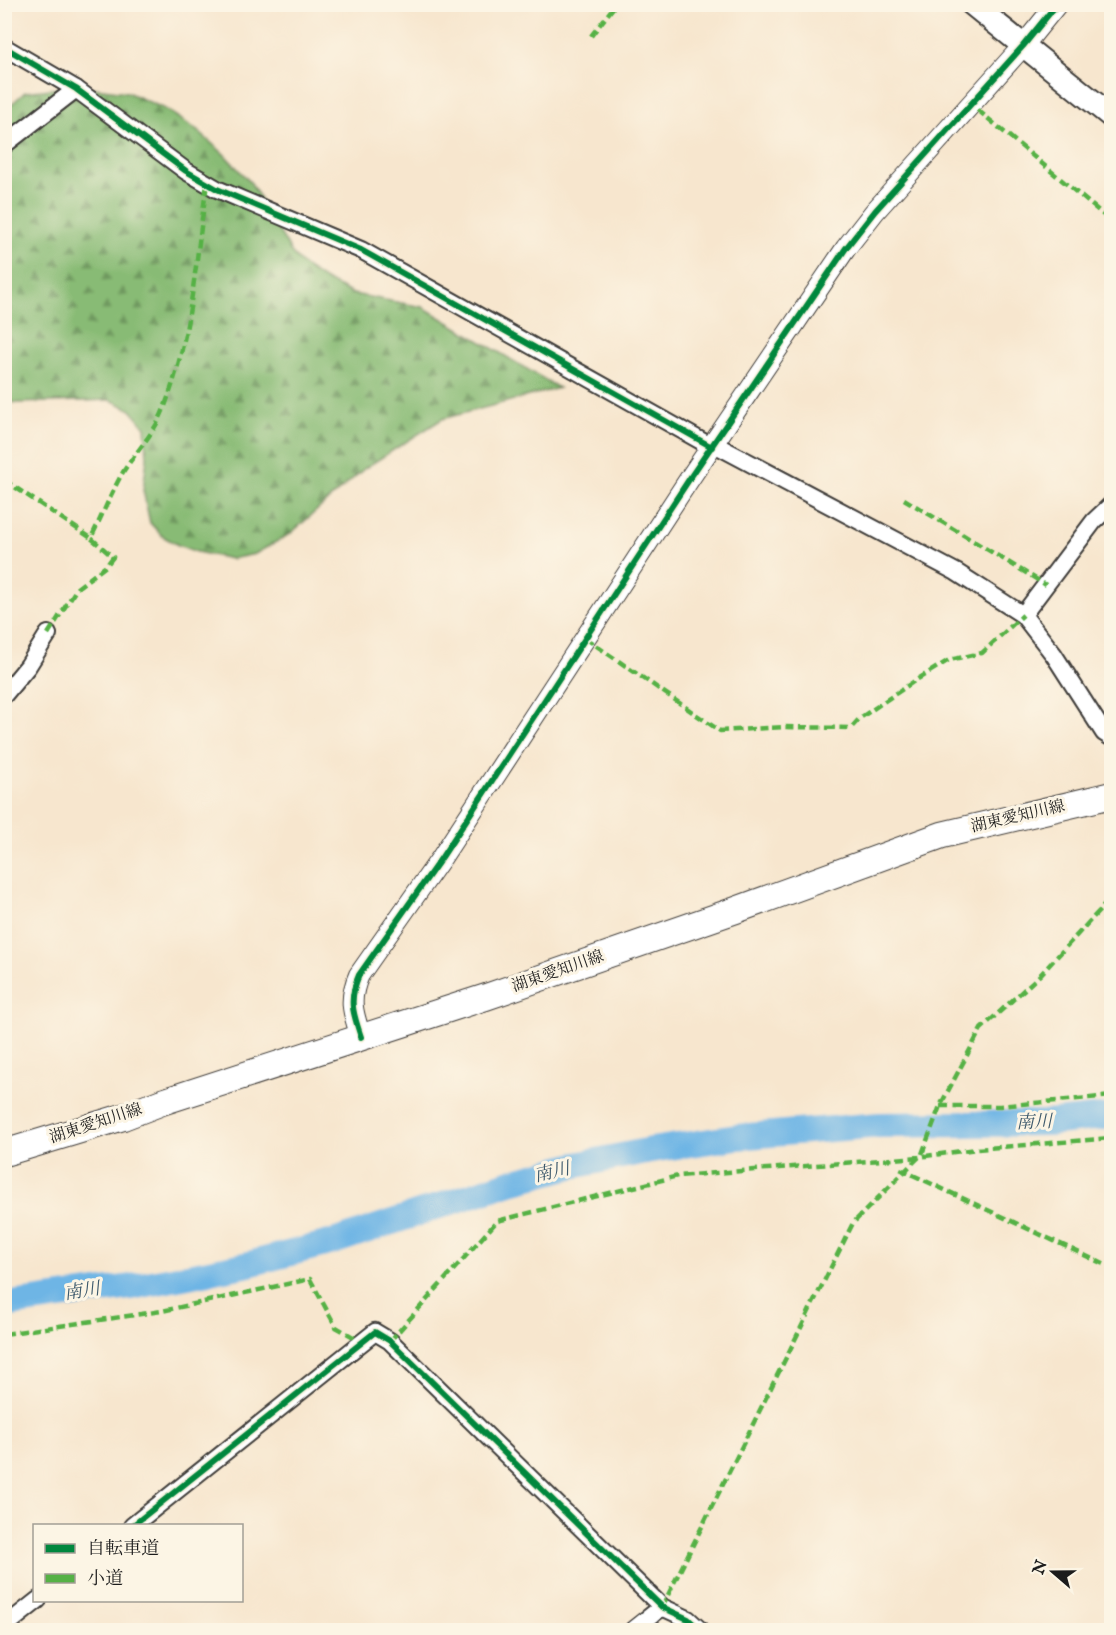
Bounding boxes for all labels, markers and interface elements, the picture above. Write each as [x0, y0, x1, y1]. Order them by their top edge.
street label: 湖東愛知川線 [969, 796, 1067, 838]
street label: 湖東愛知川線 [509, 947, 607, 997]
street label: 湖東愛知川線 [47, 1100, 145, 1148]
water label: 南川 [1016, 1111, 1054, 1135]
water label: 南川 [532, 1157, 574, 1188]
water label: 南川 [62, 1278, 104, 1306]
legend [33, 1524, 243, 1602]
text: 自転車道 [87, 1538, 159, 1561]
north arrow [1023, 1542, 1083, 1602]
text: N [1029, 1557, 1053, 1578]
text: 小道 [87, 1568, 123, 1591]

